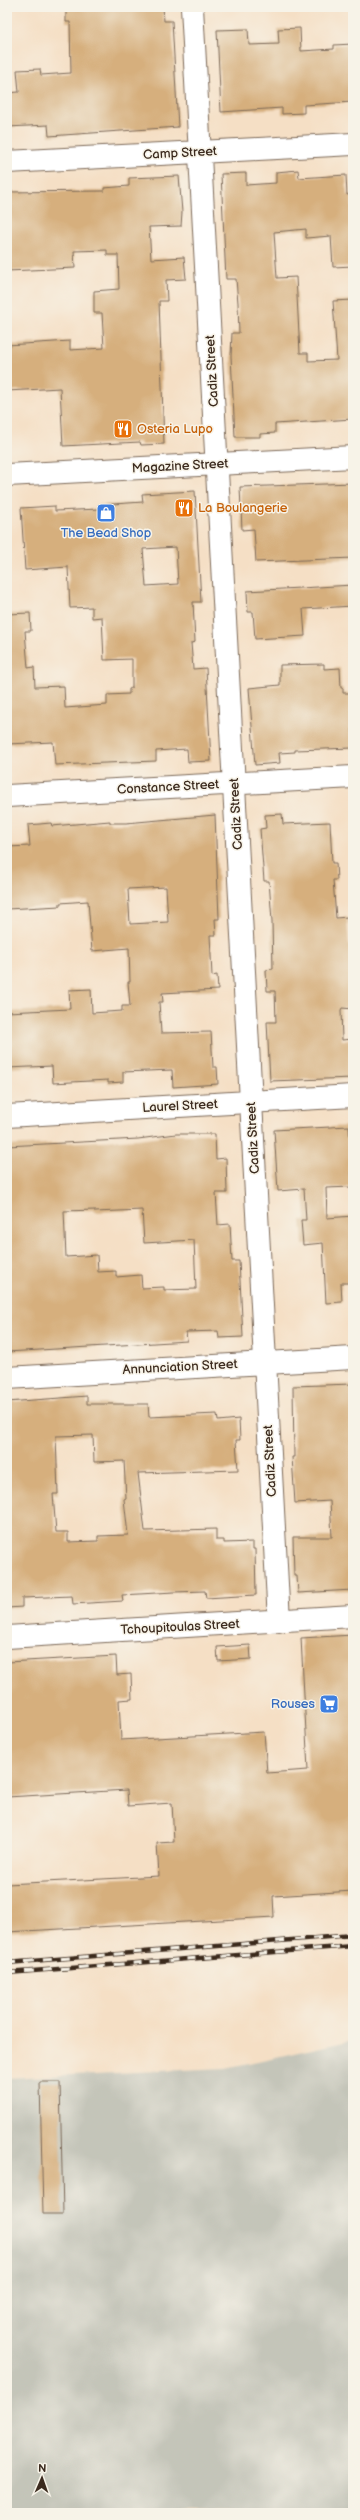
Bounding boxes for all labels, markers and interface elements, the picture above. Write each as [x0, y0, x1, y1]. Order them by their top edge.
street label: Camp Street [143, 143, 217, 163]
street label: Cadiz Street [202, 334, 222, 408]
restaurant icon: Osteria Lupo [112, 418, 134, 440]
place label: Osteria Lupo [137, 421, 213, 437]
street label: Magazine Street [131, 455, 229, 477]
restaurant icon: La Boulangerie [173, 497, 195, 519]
place label: La Boulangerie [198, 500, 288, 516]
shop icon: The Bead Shop [95, 502, 117, 524]
place label: The Bead Shop [61, 525, 151, 541]
street label: Constance Street [117, 776, 219, 798]
street label: Cadiz Street [226, 777, 246, 851]
street label: Laurel Street [142, 1096, 218, 1116]
street label: Cadiz Street [243, 1101, 263, 1175]
street label: Annunciation Street [122, 1356, 238, 1378]
street label: Cadiz Street [260, 1424, 280, 1498]
street label: Tchoupitoulas Street [120, 1616, 240, 1638]
supermarket icon: Rouses [318, 1693, 340, 1715]
place label: Rouses [271, 1696, 316, 1712]
north arrow [22, 2458, 62, 2498]
text: N [38, 2462, 47, 2475]

